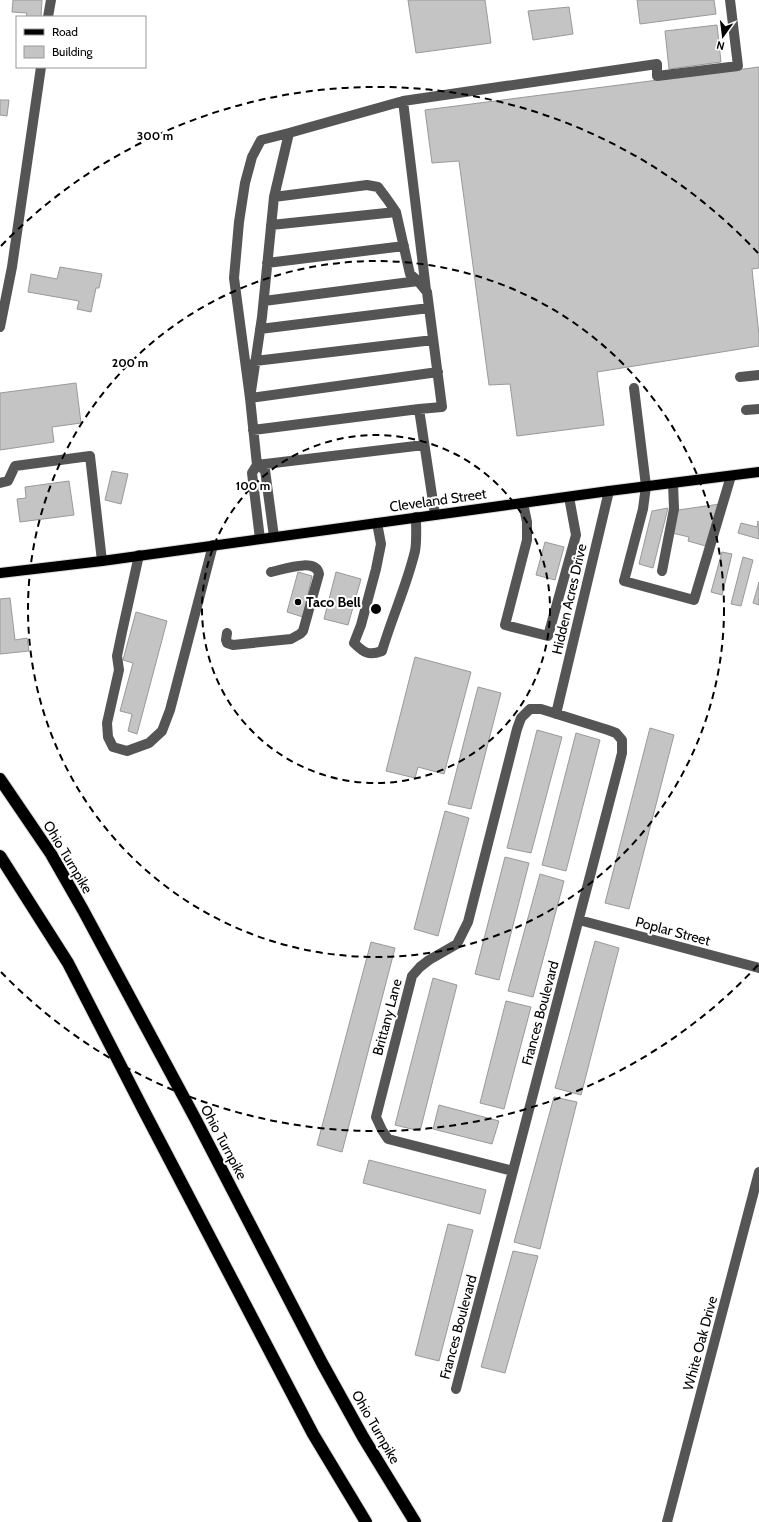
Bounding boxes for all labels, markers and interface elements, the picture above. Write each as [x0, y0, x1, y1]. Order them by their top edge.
legend [16, 16, 146, 68]
north arrow [703, 16, 743, 56]
text: Road [52, 24, 78, 39]
text: N [715, 38, 726, 53]
text: Building [52, 44, 94, 59]
text: 300 m [137, 128, 173, 143]
text: 200 m [112, 355, 148, 370]
text: 100 m [236, 478, 270, 493]
street label: Cleveland Street [388, 484, 488, 516]
street label: Hidden Acres Drive [548, 542, 590, 656]
place label: Taco Bell [306, 593, 361, 611]
marker: Taco Bell [293, 597, 303, 607]
centre of rings [369, 602, 383, 616]
street label: Ohio Turnpike [39, 817, 97, 897]
street label: Poplar Street [634, 912, 713, 950]
street label: Frances Boulevard [517, 959, 563, 1067]
street label: Brittany Lane [368, 977, 406, 1057]
street label: Ohio Turnpike [197, 1102, 251, 1182]
street label: Frances Boulevard [435, 1273, 481, 1381]
street label: White Oak Drive [679, 1294, 721, 1392]
street label: Ohio Turnpike [348, 1387, 404, 1467]

